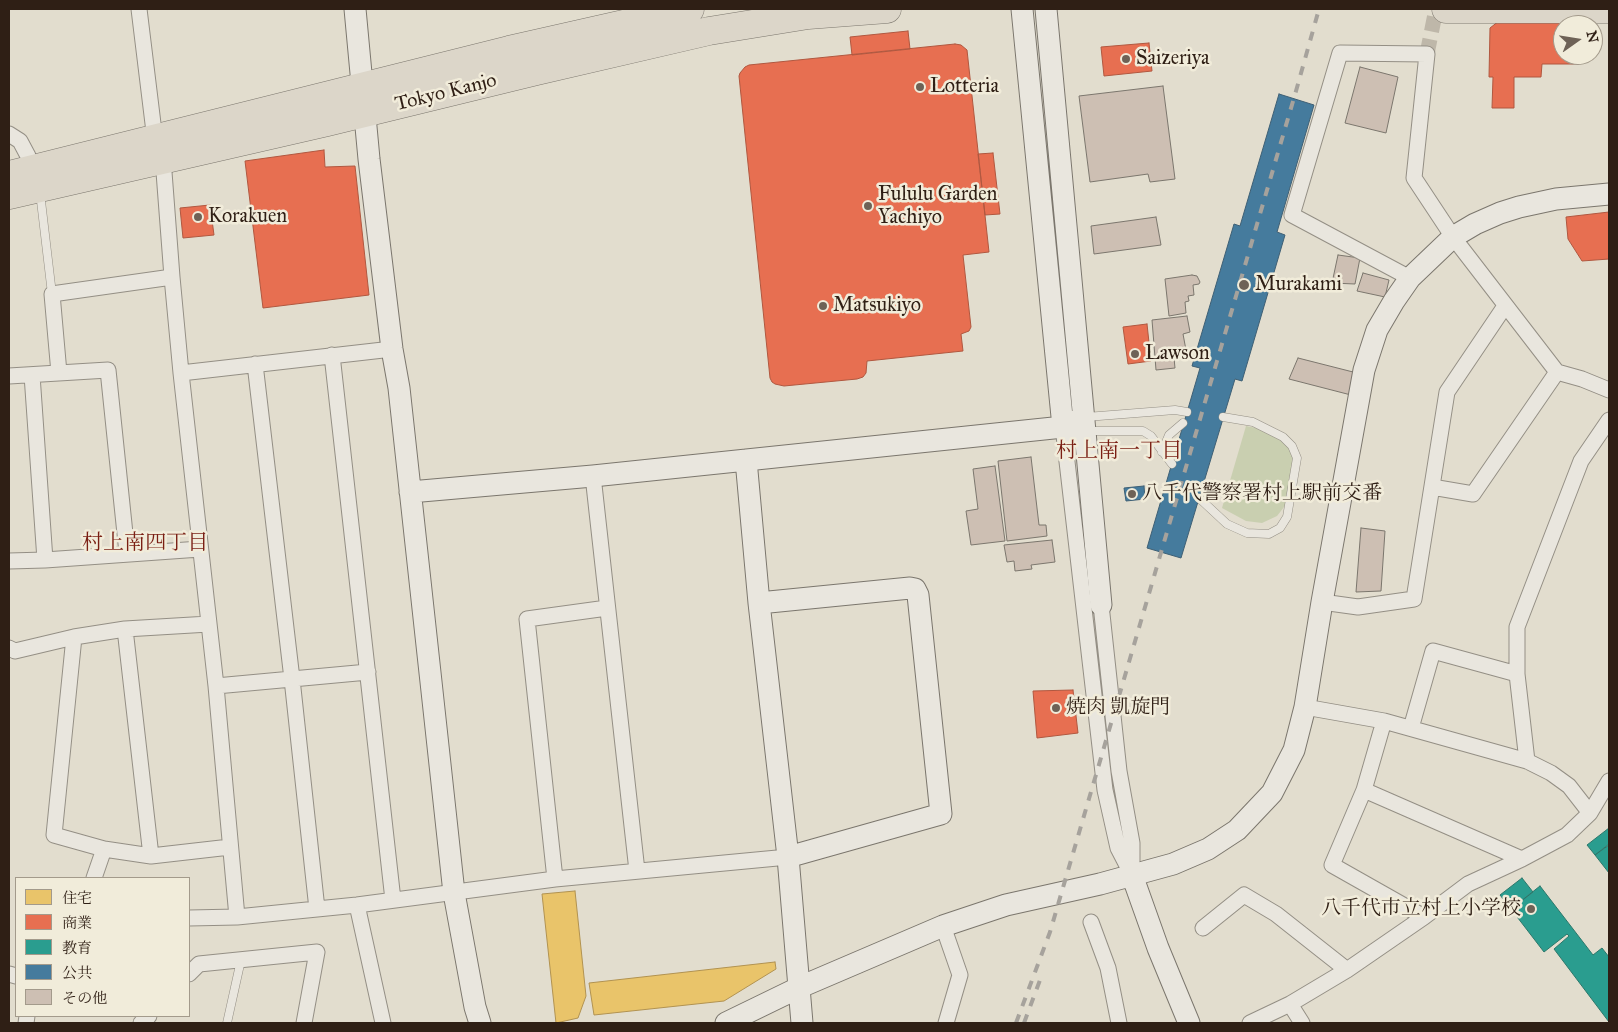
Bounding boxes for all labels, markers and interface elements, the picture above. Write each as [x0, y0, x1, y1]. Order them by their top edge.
north arrow [1553, 15, 1603, 65]
text: N [1583, 29, 1602, 44]
place label: Saizeriya [1136, 47, 1209, 71]
marker: Saizeriya [1120, 53, 1132, 65]
street label: Tokyo Kanjo [393, 69, 499, 117]
place label: Lotteria [930, 75, 999, 99]
marker: Lotteria [914, 81, 926, 93]
place label: Fululu Garden Yachiyo [878, 183, 997, 230]
marker: Fululu Garden Yachiyo [862, 200, 874, 212]
place label: Korakuen [208, 205, 287, 229]
marker: Korakuen [192, 211, 204, 223]
place label: Murakami [1255, 273, 1342, 297]
marker: Murakami [1237, 278, 1251, 292]
place label: Matsukiyo [833, 294, 921, 318]
marker: Matsukiyo [817, 300, 829, 312]
place label: Lawson [1145, 342, 1210, 366]
marker: Lawson [1129, 348, 1141, 360]
district label: 村上南一丁目 [1056, 439, 1182, 465]
place label: 八千代警察署村上駅前交番 [1142, 482, 1382, 506]
marker: 八千代警察署村上駅前交番 [1126, 488, 1138, 500]
district label: 村上南四丁目 [82, 531, 208, 557]
place label: 焼肉 凱旋門 [1066, 696, 1170, 720]
marker: 焼肉 凱旋門 [1050, 702, 1062, 714]
legend [15, 877, 190, 1017]
text: 住宅 [62, 889, 92, 907]
place label: 八千代市立村上小学校 [1321, 897, 1521, 921]
marker: 八千代市立村上小学校 [1525, 903, 1537, 915]
text: 商業 [62, 914, 92, 932]
text: 教育 [62, 939, 92, 957]
text: 公共 [62, 964, 92, 982]
text: その他 [62, 989, 107, 1007]

